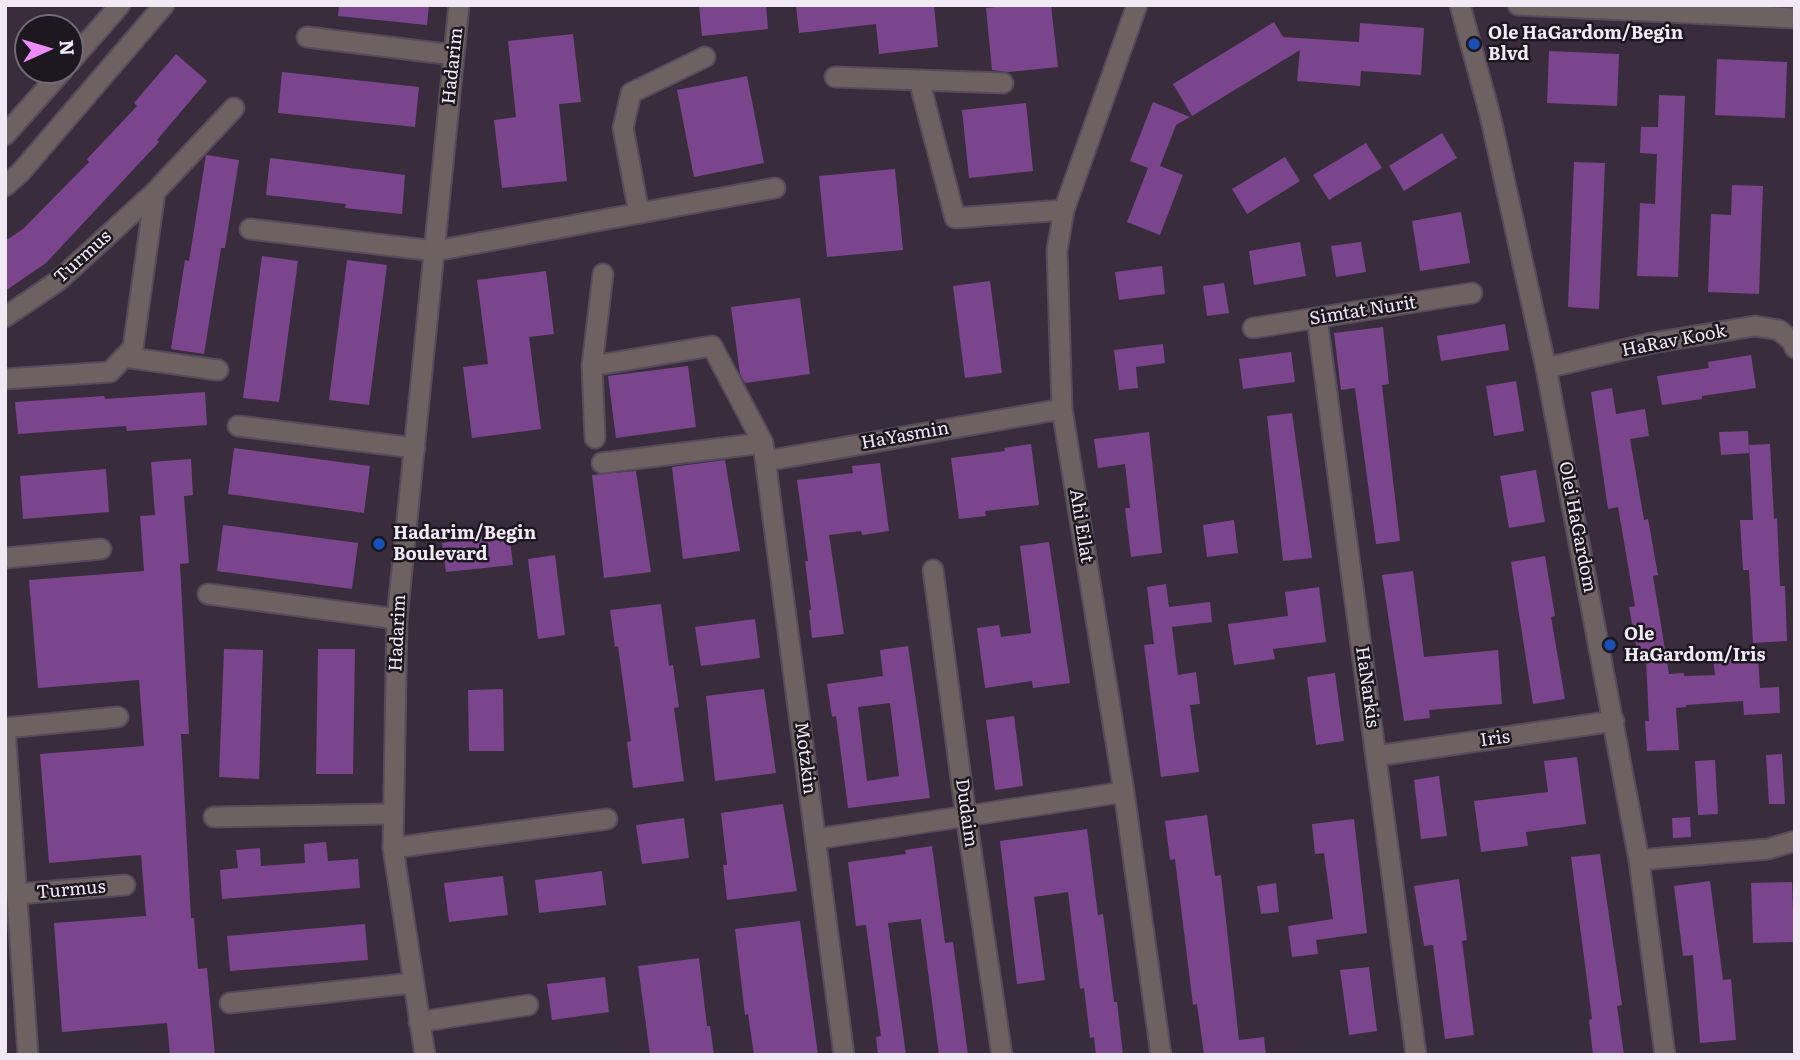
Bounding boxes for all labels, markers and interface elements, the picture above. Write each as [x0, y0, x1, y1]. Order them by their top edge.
north arrow [14, 14, 84, 84]
place label: Ole HaGardom/Begin Blvd [1488, 23, 1683, 66]
street label: Hadarim [438, 26, 468, 106]
marker: Ole HaGardom/Begin Blvd [1466, 36, 1482, 52]
text: N [53, 39, 82, 57]
street label: Turmus [50, 226, 116, 288]
street label: Simtat Nurit [1308, 292, 1418, 330]
street label: HaRav Kook [1620, 320, 1728, 362]
street label: HaYasmin [859, 418, 951, 454]
street label: Olei HaGardom [1554, 460, 1600, 594]
street label: Ahi Eilat [1064, 487, 1098, 565]
place label: Hadarim/Begin Boulevard [393, 523, 536, 566]
marker: Hadarim/Begin Boulevard [371, 536, 387, 552]
street label: Hadarim [385, 594, 411, 672]
place label: Ole HaGardom/Iris [1624, 624, 1765, 666]
marker: Ole HaGardom/Iris [1602, 637, 1618, 653]
street label: HaNarkis [1351, 645, 1383, 729]
street label: Motzkin [790, 721, 820, 795]
street label: Iris [1479, 726, 1511, 752]
street label: Dudaim [950, 777, 982, 849]
street label: Turmus [35, 876, 107, 904]

